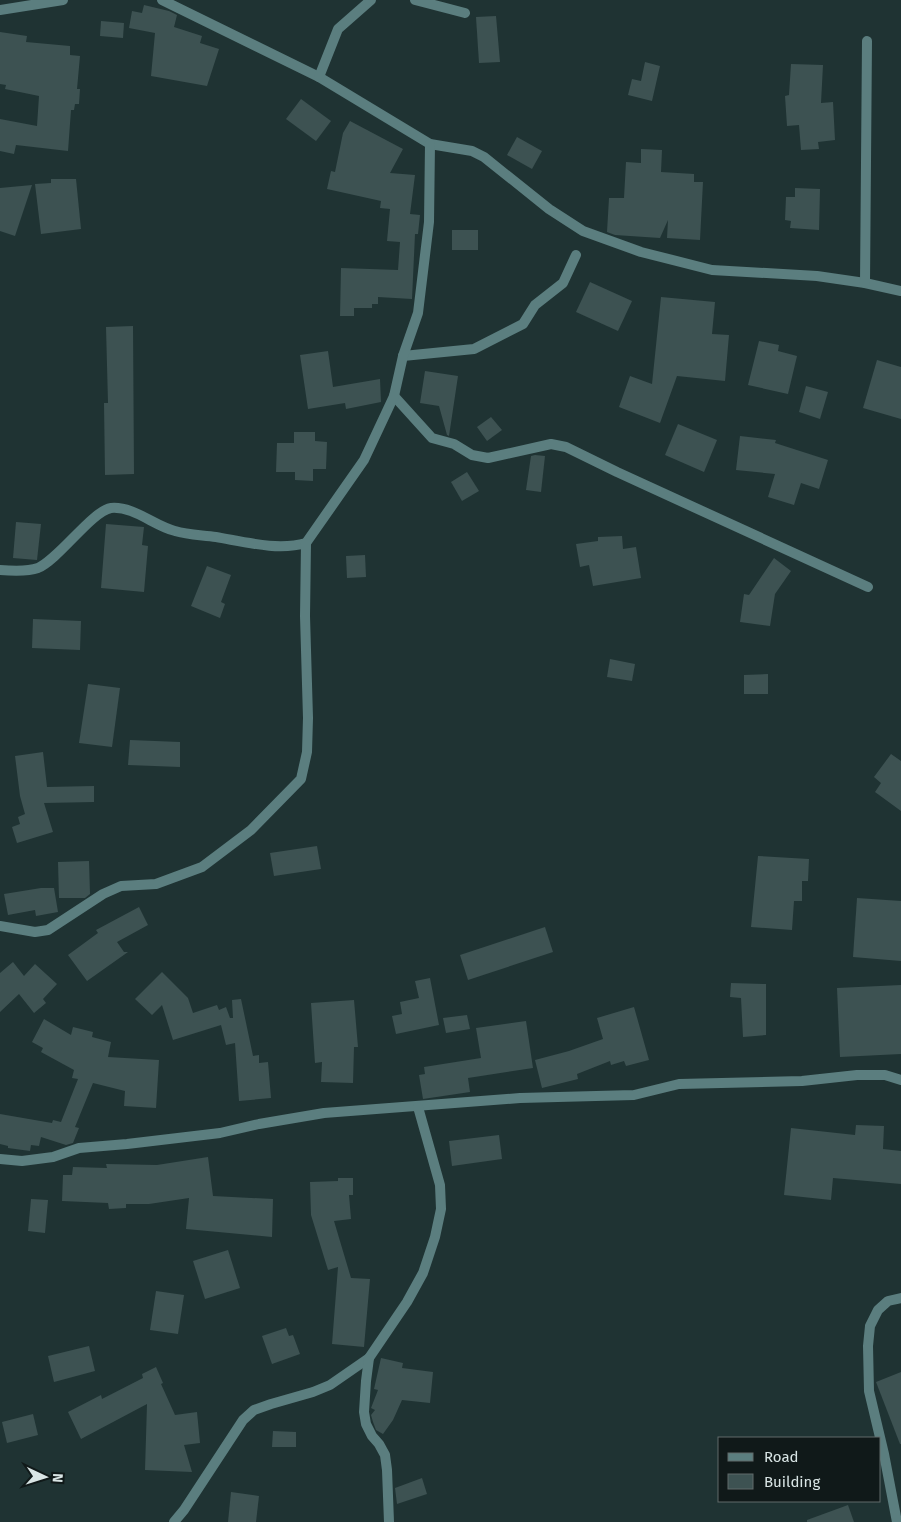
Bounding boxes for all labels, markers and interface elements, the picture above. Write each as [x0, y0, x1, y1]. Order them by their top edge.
legend [718, 1437, 881, 1502]
text: Road [764, 1448, 799, 1466]
north arrow [20, 1452, 70, 1502]
text: N [49, 1473, 66, 1483]
text: Building [764, 1473, 820, 1491]

